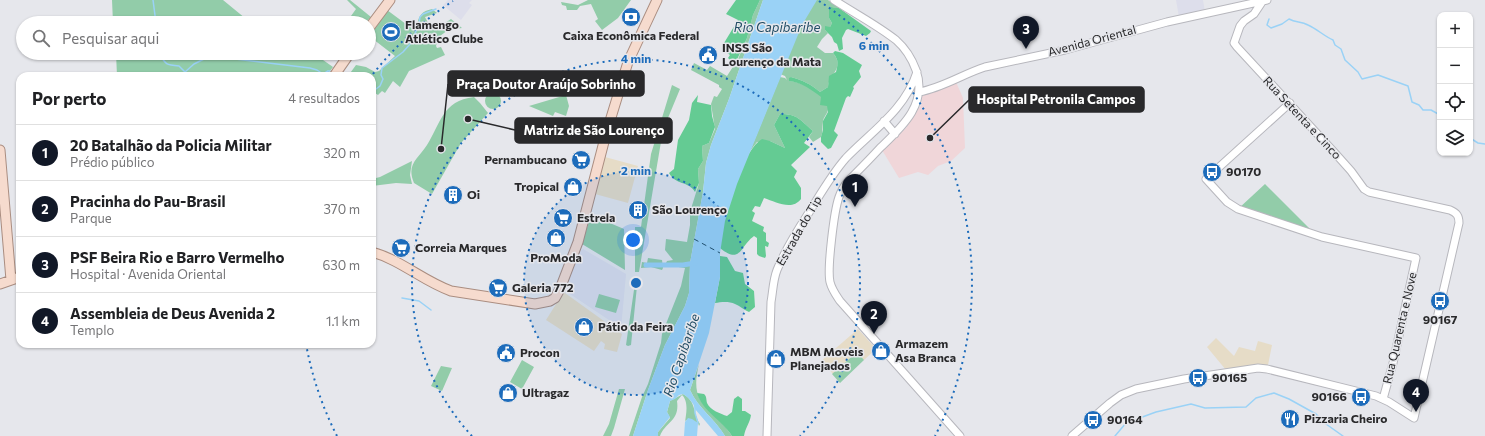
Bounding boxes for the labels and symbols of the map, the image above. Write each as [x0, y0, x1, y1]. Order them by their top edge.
bank icon: Caixa Econômica Federal [620, 6, 642, 28]
pin: 3 [1013, 16, 1039, 49]
place label: Flamengo Atlético Clube [405, 17, 483, 45]
water label: Rio Capibaribe [734, 19, 820, 35]
sports icon: Flamengo Atlético Clube [380, 21, 402, 43]
street label: Avenida Oriental [1046, 22, 1137, 59]
place label: Caixa Econômica Federal [563, 28, 699, 42]
text: 6 min [859, 38, 889, 52]
place label: INSS São Lourenço da Mata [722, 40, 821, 68]
public building icon: INSS São Lourenço da Mata [697, 44, 719, 66]
text: 4 min [621, 51, 651, 65]
callout: Praça Doutor Araújo Sobrinho [448, 71, 644, 96]
street label: Rua Setenta e Cinco [1261, 73, 1345, 162]
text: Praça Doutor Araújo Sobrinho [456, 76, 636, 92]
callout: Hospital Petronila Campos [969, 87, 1144, 112]
text: Hospital Petronila Campos [976, 91, 1136, 107]
callout: Matriz de São Lourenço [515, 118, 672, 143]
text: Matriz de São Lourenço [523, 122, 665, 138]
supermarket icon: Pernambucano [570, 149, 592, 171]
place label: Pernambucano [484, 152, 567, 166]
bus stop icon: 90170 [1201, 161, 1223, 183]
text: 2 min [621, 163, 651, 177]
place label: 90170 [1226, 164, 1261, 178]
pin: 1 [842, 174, 868, 207]
shop icon: Tropical [562, 176, 584, 198]
place label: Tropical [514, 179, 559, 193]
building icon: Oi [442, 184, 464, 206]
place label: Oi [467, 187, 480, 201]
street label: Estrada do Tip [773, 193, 824, 268]
building icon: São Lourenço [627, 199, 649, 221]
place label: São Lourenço [652, 202, 727, 216]
supermarket icon: Estrela [552, 207, 574, 229]
place label: Estrela [577, 210, 615, 224]
shop icon: ProModa [545, 227, 567, 249]
your location [623, 230, 643, 250]
supermarket icon: Correia Marques [390, 237, 412, 259]
place label: Correia Marques [415, 240, 507, 254]
place label: ProModa [530, 250, 582, 264]
street label: Rua Quarenta e Nove [1379, 271, 1419, 385]
centre of rings [629, 276, 643, 290]
supermarket icon: Galeria 772 [487, 277, 509, 299]
place label: Galeria 772 [512, 280, 574, 294]
bus stop icon: 90167 [1429, 290, 1451, 312]
pin: 2 [861, 301, 887, 334]
water label: Rio Capibaribe [659, 311, 703, 399]
place label: 90167 [1423, 312, 1458, 326]
shop icon: Pátio da Feira [573, 316, 595, 338]
place label: Pátio da Feira [598, 319, 673, 333]
place label: Armazem Asa Branca [895, 336, 956, 364]
shop icon: Armazem Asa Branca [870, 340, 892, 362]
public building icon: Procon [495, 342, 517, 364]
place label: MBM Moveis Planejados [790, 344, 864, 372]
place label: Procon [520, 345, 560, 359]
shop icon: MBM Moveis Planejados [765, 348, 787, 370]
bus stop icon: 90165 [1187, 367, 1209, 389]
place label: 90165 [1212, 370, 1247, 384]
pin: 4 [1403, 379, 1429, 412]
shop icon: Ultragaz [497, 382, 519, 404]
place label: Ultragaz [522, 385, 569, 399]
bus stop icon: 90166 [1350, 386, 1372, 408]
place label: 90166 [1311, 389, 1347, 403]
restaurant icon: Pizzaria Cheiro [1279, 408, 1301, 430]
bus stop icon: 90164 [1082, 409, 1104, 431]
place label: Pizzaria Cheiro [1304, 411, 1388, 425]
place label: 90164 [1107, 412, 1143, 426]

